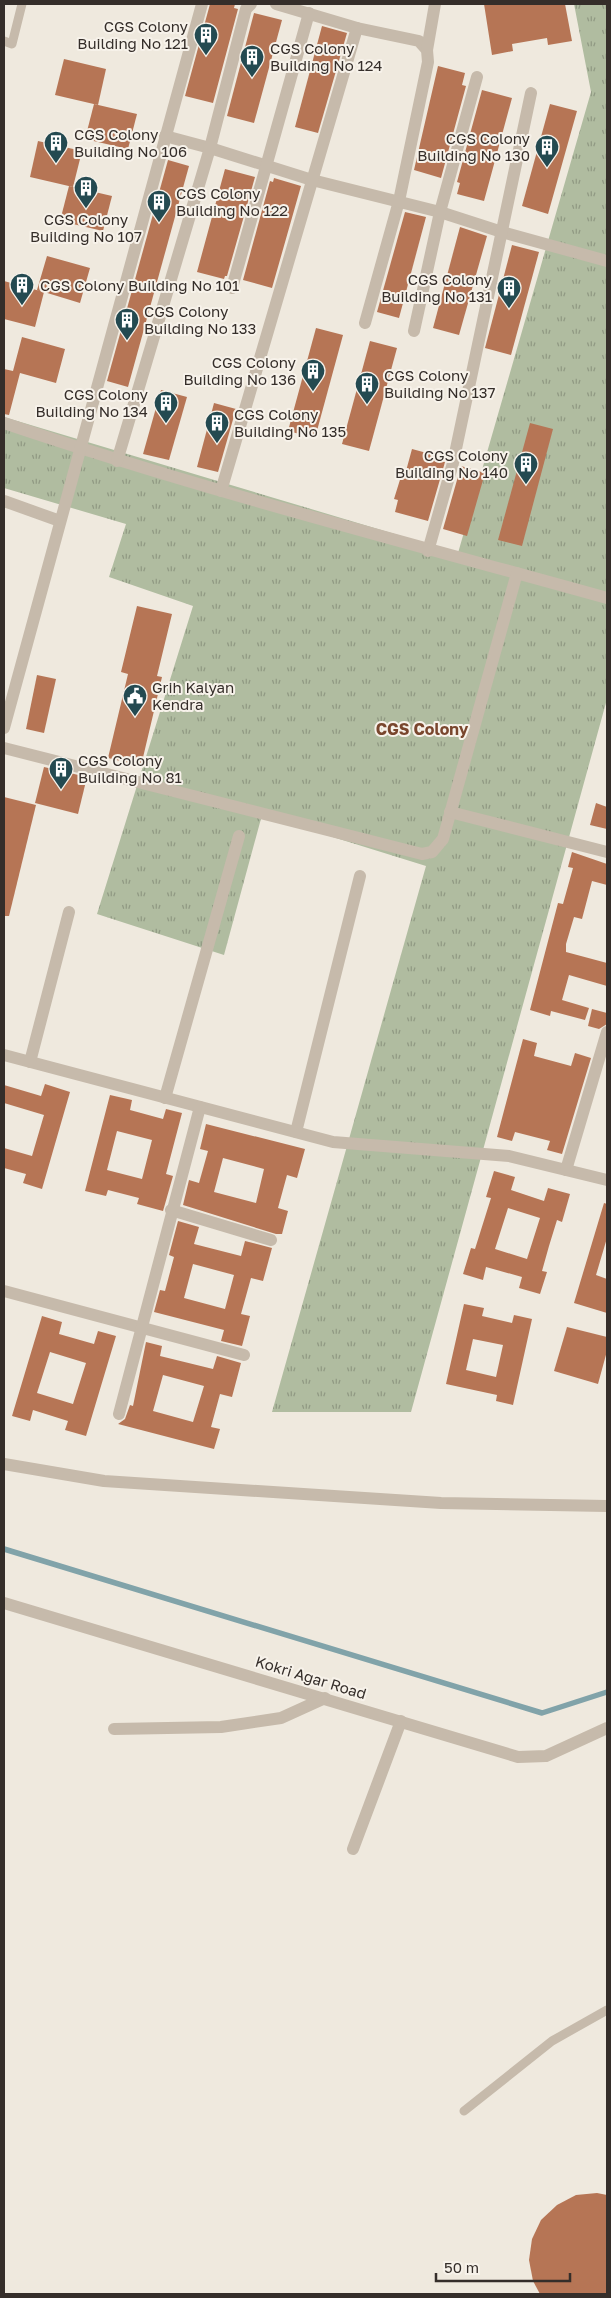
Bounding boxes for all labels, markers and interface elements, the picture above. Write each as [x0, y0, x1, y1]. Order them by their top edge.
place label: CGS Colony Building No 121 [77, 17, 189, 52]
building icon: CGS Colony Building No 121 [193, 22, 219, 56]
place label: CGS Colony Building No 124 [270, 39, 383, 74]
building icon: CGS Colony Building No 124 [239, 44, 265, 78]
place label: CGS Colony Building No 106 [74, 125, 187, 160]
place label: CGS Colony Building No 130 [417, 129, 531, 164]
building icon: CGS Colony Building No 106 [43, 130, 69, 164]
building icon: CGS Colony Building No 130 [534, 134, 560, 168]
building icon: CGS Colony Building No 107 [73, 175, 99, 209]
place label: CGS Colony Building No 122 [176, 184, 288, 219]
building icon: CGS Colony Building No 122 [146, 189, 172, 223]
place label: CGS Colony Building No 107 [30, 210, 142, 245]
place label: CGS Colony Building No 131 [381, 270, 493, 305]
building icon: CGS Colony Building No 101 [9, 272, 35, 306]
building icon: CGS Colony Building No 131 [496, 275, 522, 309]
place label: CGS Colony Building No 101 [40, 276, 239, 294]
place label: CGS Colony Building No 133 [144, 302, 256, 337]
building icon: CGS Colony Building No 133 [114, 307, 140, 341]
place label: CGS Colony Building No 136 [183, 353, 297, 388]
building icon: CGS Colony Building No 136 [300, 358, 326, 392]
place label: CGS Colony Building No 137 [384, 366, 495, 401]
building icon: CGS Colony Building No 137 [354, 371, 380, 405]
place label: CGS Colony Building No 134 [35, 385, 149, 420]
building icon: CGS Colony Building No 134 [153, 390, 179, 424]
place label: CGS Colony Building No 135 [234, 405, 346, 440]
building icon: CGS Colony Building No 135 [204, 410, 230, 444]
place label: CGS Colony Building No 140 [395, 446, 509, 481]
building icon: CGS Colony Building No 140 [513, 451, 539, 485]
place label: Grih Kalyan Kendra [152, 678, 234, 713]
public building icon: Grih Kalyan Kendra [122, 683, 148, 717]
district label: CGS Colony [376, 719, 469, 739]
place label: CGS Colony Building No 81 [78, 751, 182, 786]
building icon: CGS Colony Building No 81 [48, 756, 74, 790]
street label: Kokri Agar Road [253, 1652, 369, 1702]
scale bar [436, 2250, 570, 2282]
text: 50 m [444, 2258, 479, 2276]

